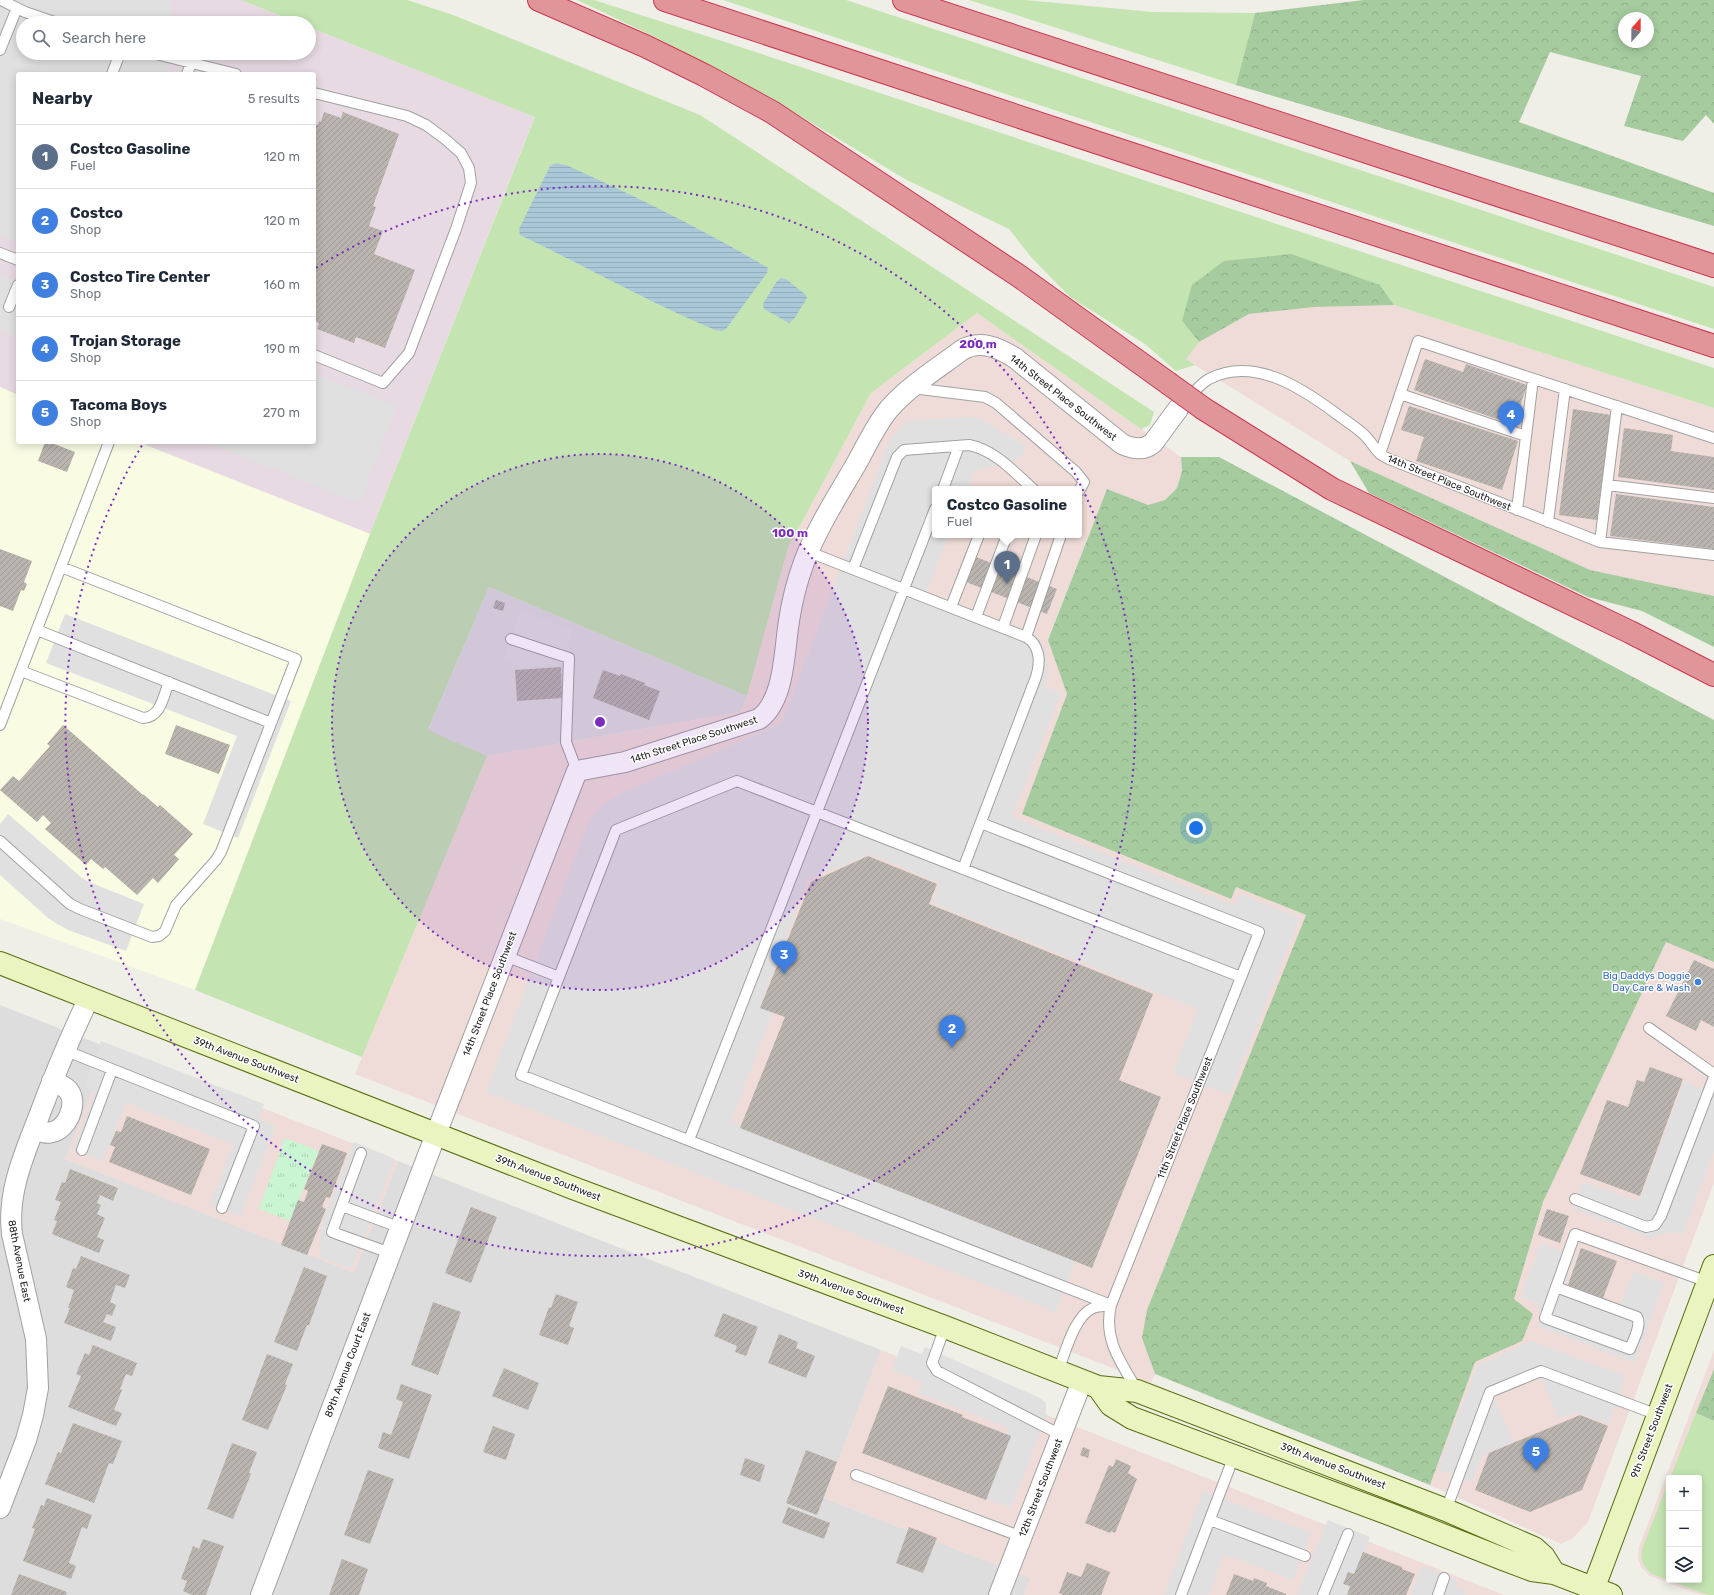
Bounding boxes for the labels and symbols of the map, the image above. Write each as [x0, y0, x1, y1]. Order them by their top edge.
north arrow [1618, 12, 1654, 48]
text: 200 m [959, 337, 997, 351]
street label: 14th Street Place Southwest [1007, 352, 1119, 444]
pin: 4 [1498, 401, 1524, 434]
street label: 14th Street Place Southwest [1385, 453, 1513, 513]
text: 100 m [772, 526, 808, 540]
pin: 1 [994, 551, 1020, 584]
street label: 14th Street Place Southwest [629, 714, 759, 766]
centre of rings [593, 715, 607, 729]
your location [1186, 818, 1206, 838]
street label: 14th Street Place Southwest [461, 930, 519, 1058]
pin: 3 [771, 941, 797, 974]
place label: Big Daddys Doggie Day Care & Wash [1603, 970, 1690, 994]
marker: Big Daddys Doggie Day Care & Wash [1693, 977, 1703, 987]
pin: 2 [939, 1015, 965, 1048]
street label: 39th Avenue Southwest [192, 1034, 301, 1086]
street label: 11th Street Place Southwest [1155, 1055, 1215, 1181]
street label: 39th Avenue Southwest [494, 1152, 603, 1204]
street label: 88th Avenue East [5, 1219, 33, 1303]
street label: 39th Avenue Southwest [796, 1267, 906, 1317]
street label: 89th Avenue Court East [322, 1311, 374, 1419]
street label: 9th Street Southwest [1628, 1382, 1676, 1480]
street label: 12th Street Southwest [1017, 1437, 1065, 1539]
pin: 5 [1523, 1438, 1549, 1471]
street label: 39th Avenue Southwest [1279, 1440, 1388, 1492]

